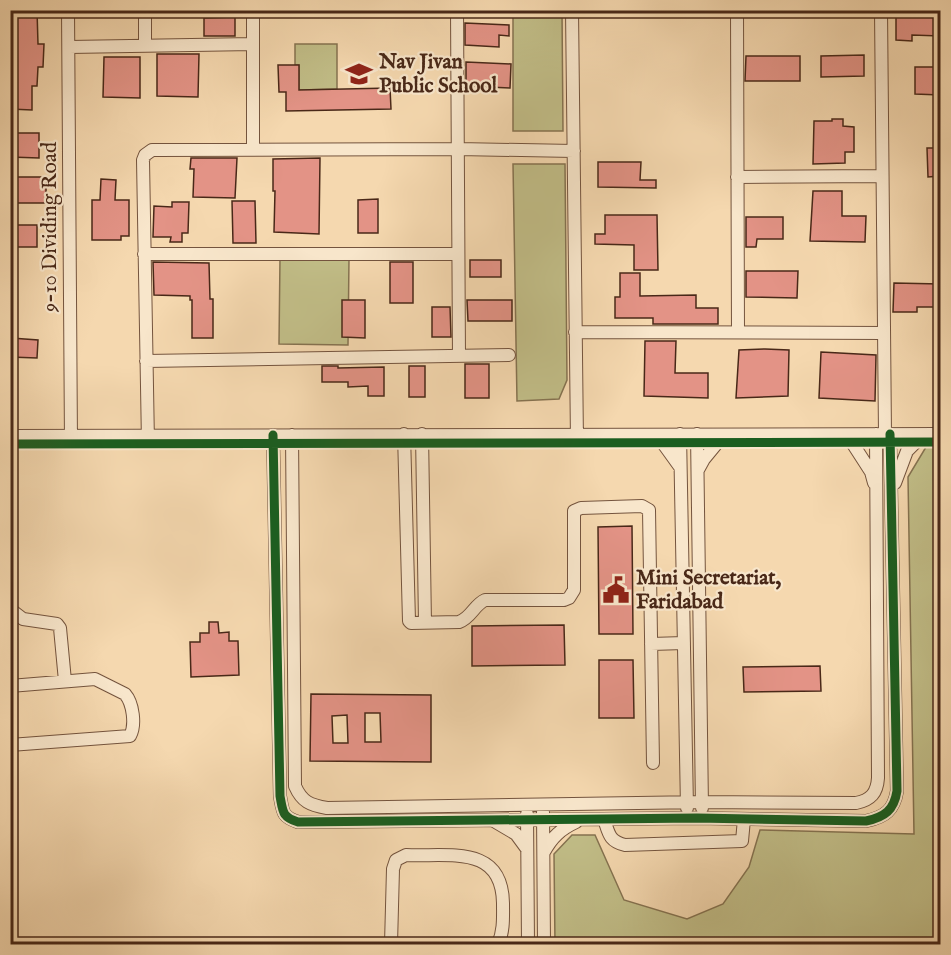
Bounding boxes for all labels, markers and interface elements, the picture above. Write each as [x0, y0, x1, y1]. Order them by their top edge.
place label: Nav Jivan Public School [378, 49, 498, 100]
school or university icon: Nav Jivan Public School [344, 59, 374, 89]
street label: 9-10 Dividing Road [37, 141, 64, 313]
place label: Mini Secretariat, Faridabad [636, 565, 781, 616]
public building icon: Mini Secretariat, Faridabad [601, 575, 631, 605]

